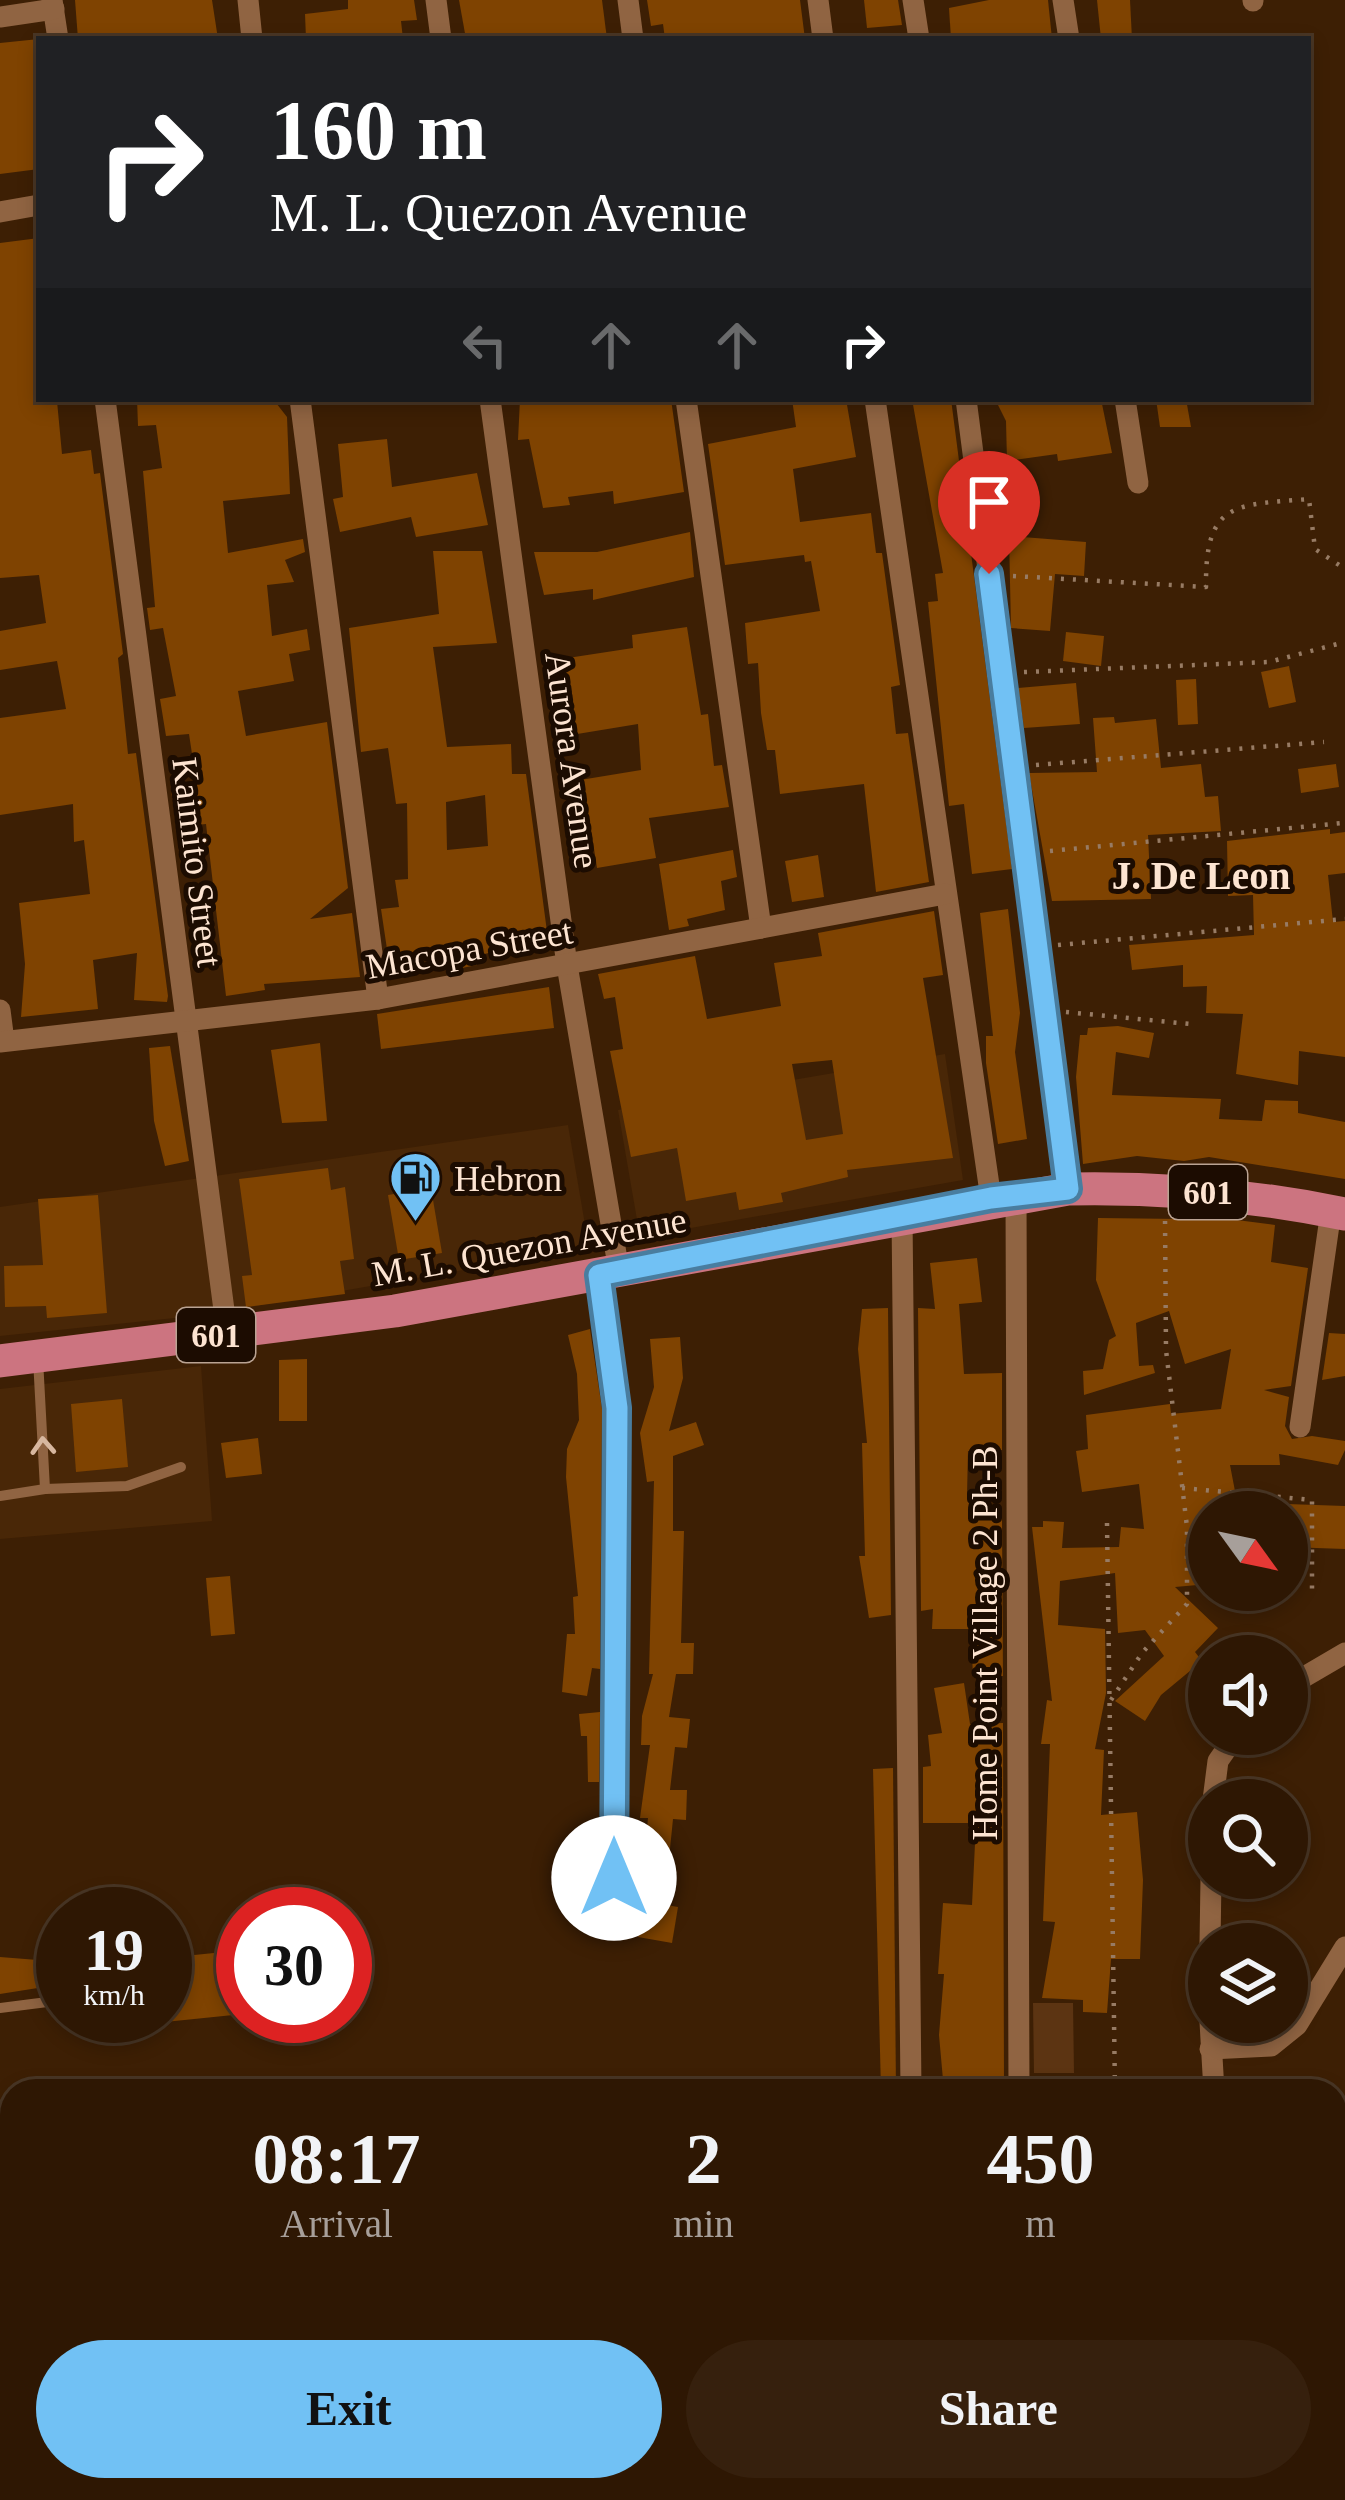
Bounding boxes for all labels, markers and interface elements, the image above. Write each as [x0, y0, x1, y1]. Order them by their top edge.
icon: right [72, 84, 228, 240]
text: 160 m [270, 84, 487, 177]
text: M. L. Quezon Avenue [270, 183, 747, 243]
icon: left [452, 312, 518, 378]
icon: ahead [578, 312, 644, 378]
icon: ahead [704, 312, 770, 378]
icon: right [830, 312, 896, 378]
pin [938, 451, 1040, 574]
icon: arrive [956, 469, 1022, 535]
street label: Aurora Avenue [537, 649, 607, 871]
street label: Kaimito Street [164, 755, 230, 969]
district label: J. De Leon [1112, 854, 1291, 897]
street label: Macopa Street [363, 911, 576, 987]
fuel station icon: Hebron [387, 1150, 443, 1224]
place label: Hebron [454, 1159, 562, 1199]
road number: 601 [1169, 1165, 1247, 1219]
street label: M. L. Quezon Avenue [369, 1200, 689, 1294]
road number: 601 [177, 1308, 255, 1362]
one-way arrow [30, 1436, 56, 1455]
street label: Home Point Village 2 Ph-B [965, 1445, 1005, 1841]
north arrow [1188, 1491, 1308, 1611]
map controls [1188, 1491, 1308, 2043]
button: sound [1188, 1635, 1308, 1755]
button: search [1188, 1779, 1308, 1899]
position arrow [551, 1815, 677, 1941]
speed limit sign: 30 [216, 1887, 372, 2043]
text: 19 [84, 1917, 144, 1983]
button: layers [1188, 1923, 1308, 2043]
text: km/h [83, 1978, 145, 2011]
text: 08:17 [253, 2119, 421, 2199]
text: 2 [685, 2119, 721, 2199]
text: 450 [986, 2119, 1094, 2199]
text: Arrival [280, 2202, 393, 2245]
text: min [673, 2202, 734, 2245]
text: m [1025, 2202, 1056, 2245]
button: Exit [36, 2340, 662, 2478]
button: Share [686, 2340, 1311, 2478]

